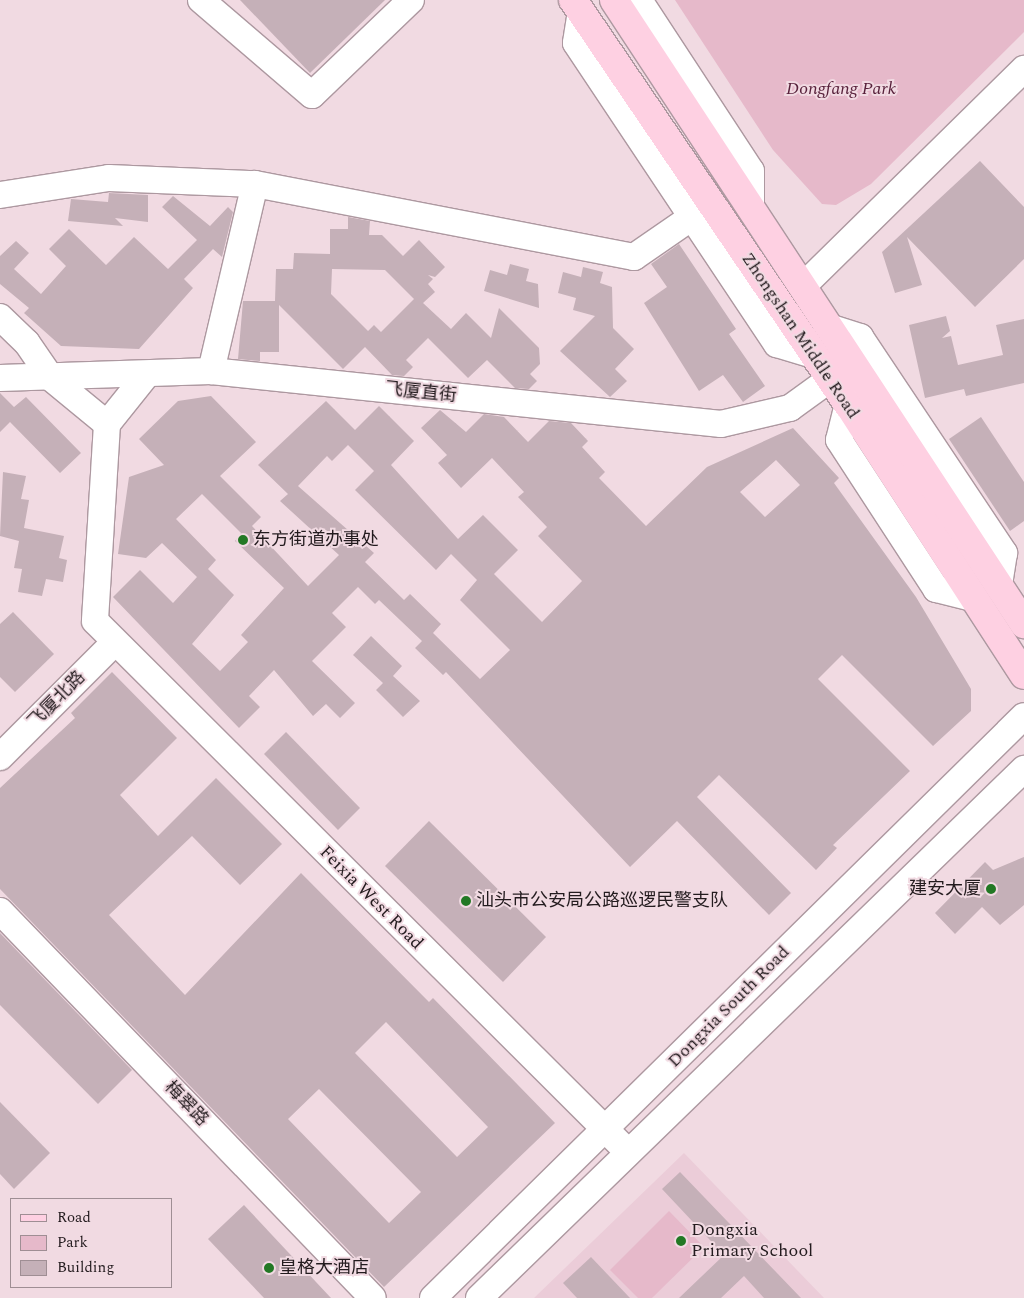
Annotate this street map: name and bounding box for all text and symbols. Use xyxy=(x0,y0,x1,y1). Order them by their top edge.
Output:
park label: Dongfang Park xyxy=(786,78,896,100)
street label: Zhongshan Middle Road xyxy=(736,249,864,423)
street label: 飞厦直街 xyxy=(384,378,458,408)
place label: 东方街道办事处 xyxy=(253,529,379,551)
marker: 东方街道办事处 xyxy=(237,534,249,546)
street label: 飞厦北路 xyxy=(24,667,90,733)
street label: Feixia West Road xyxy=(315,842,427,954)
place label: 建安大厦 xyxy=(909,878,981,900)
marker: 建安大厦 xyxy=(985,883,997,895)
place label: 汕头市公安局公路巡逻民警支队 xyxy=(476,890,728,912)
marker: 汕头市公安局公路巡逻民警支队 xyxy=(460,895,472,907)
street label: Dongxia South Road xyxy=(664,942,794,1072)
street label: 梅翠路 xyxy=(159,1077,213,1131)
legend xyxy=(10,1198,172,1288)
text: Road xyxy=(57,1206,91,1229)
place label: Dongxia Primary School xyxy=(691,1220,813,1262)
text: Park xyxy=(57,1231,88,1254)
marker: Dongxia Primary School xyxy=(675,1235,687,1247)
text: Building xyxy=(57,1256,114,1279)
place label: 皇格大酒店 xyxy=(279,1257,369,1279)
marker: 皇格大酒店 xyxy=(263,1262,275,1274)

